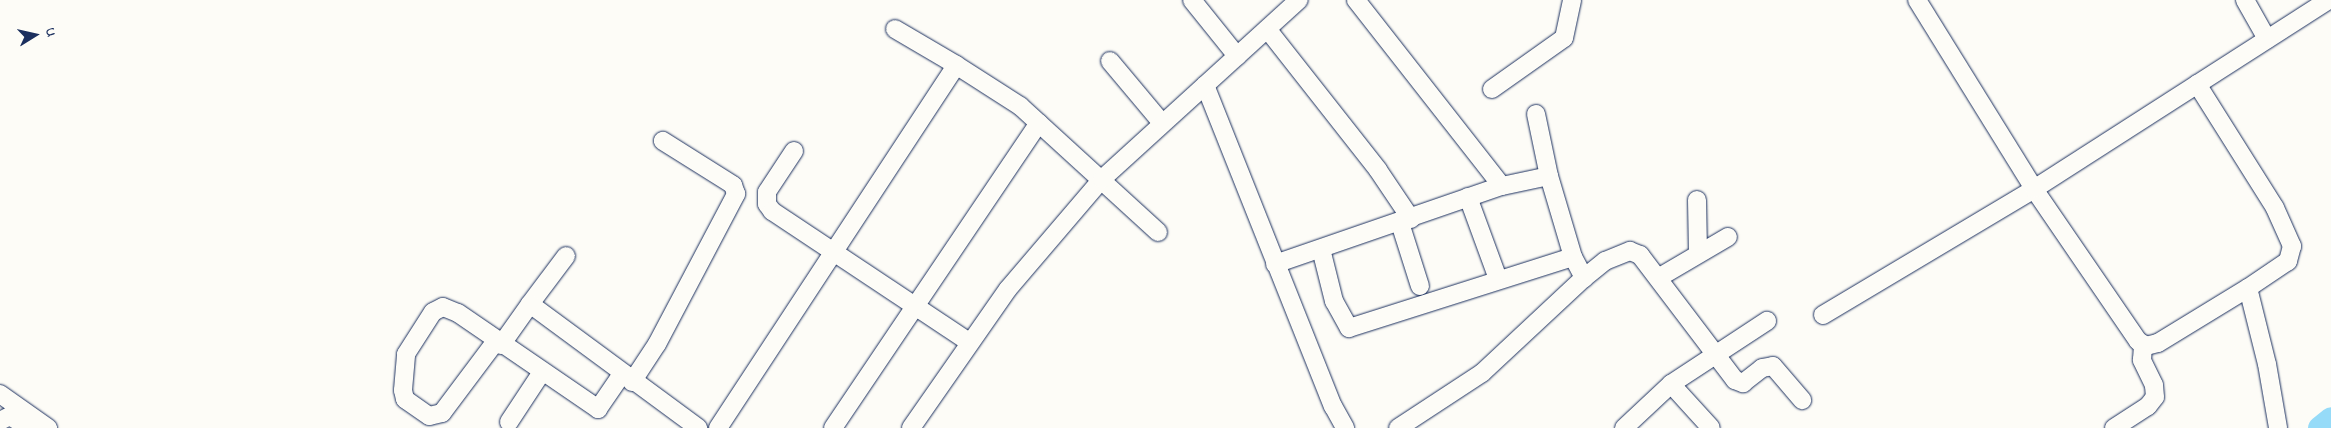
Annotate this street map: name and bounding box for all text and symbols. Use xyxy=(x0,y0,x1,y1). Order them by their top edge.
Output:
north arrow xyxy=(10,10,60,60)
text: U xyxy=(39,26,61,38)

